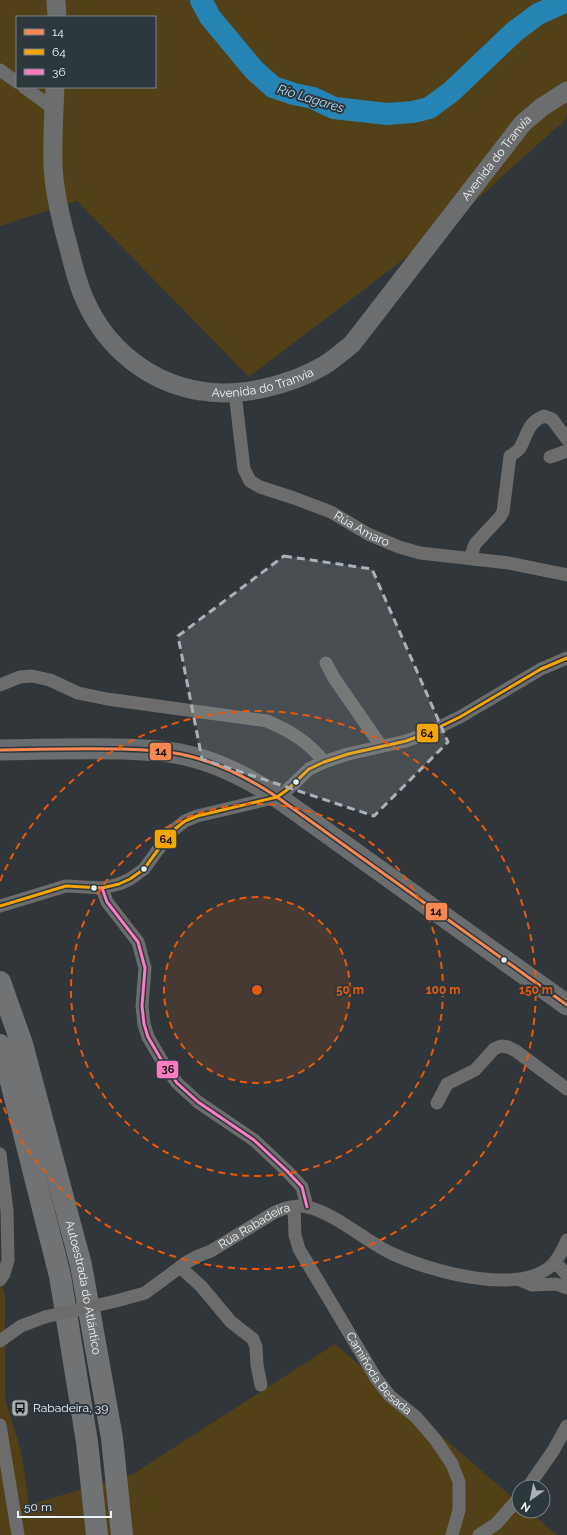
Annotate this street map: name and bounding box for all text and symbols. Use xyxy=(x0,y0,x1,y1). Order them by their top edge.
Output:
legend xyxy=(16,16,156,88)
text: 14 xyxy=(52,25,64,39)
text: 64 xyxy=(52,45,66,59)
text: 36 xyxy=(52,65,66,79)
water label: Río Lagares xyxy=(276,81,346,116)
street label: Avenida do Tranvia xyxy=(459,112,534,203)
street label: Avenida do Tranvia xyxy=(211,365,316,400)
street label: Rúa Amaro xyxy=(331,508,392,549)
line badge: 64 xyxy=(416,723,439,743)
text: 64 xyxy=(421,727,433,740)
line badge: 14 xyxy=(149,742,172,761)
text: 14 xyxy=(155,745,167,758)
unlabelled marker xyxy=(291,777,301,787)
line badge: 64 xyxy=(154,829,177,849)
text: 64 xyxy=(160,833,172,846)
unlabelled marker xyxy=(139,864,149,874)
unlabelled marker xyxy=(89,883,99,893)
line badge: 14 xyxy=(425,902,448,921)
text: 14 xyxy=(430,905,442,918)
unlabelled marker xyxy=(499,955,509,965)
centre of rings xyxy=(250,983,264,997)
text: 50 m xyxy=(336,983,364,997)
text: 100 m xyxy=(426,983,460,997)
text: 150 m xyxy=(519,983,553,997)
line badge: 36 xyxy=(156,1060,179,1079)
text: 36 xyxy=(162,1063,175,1076)
street label: Rúa Rabadeira xyxy=(216,1200,292,1252)
street label: Autoestrada do Atlántico xyxy=(62,1219,104,1356)
street label: Camiñoda Besada xyxy=(343,1329,415,1418)
bus stop icon: Rabadeira, 39 xyxy=(10,1398,30,1418)
place label: Rabadeira, 39 xyxy=(33,1401,108,1415)
north arrow xyxy=(511,1479,551,1519)
scale bar xyxy=(18,1493,111,1519)
text: N xyxy=(519,1499,533,1515)
text: 50 m xyxy=(24,1500,52,1514)

